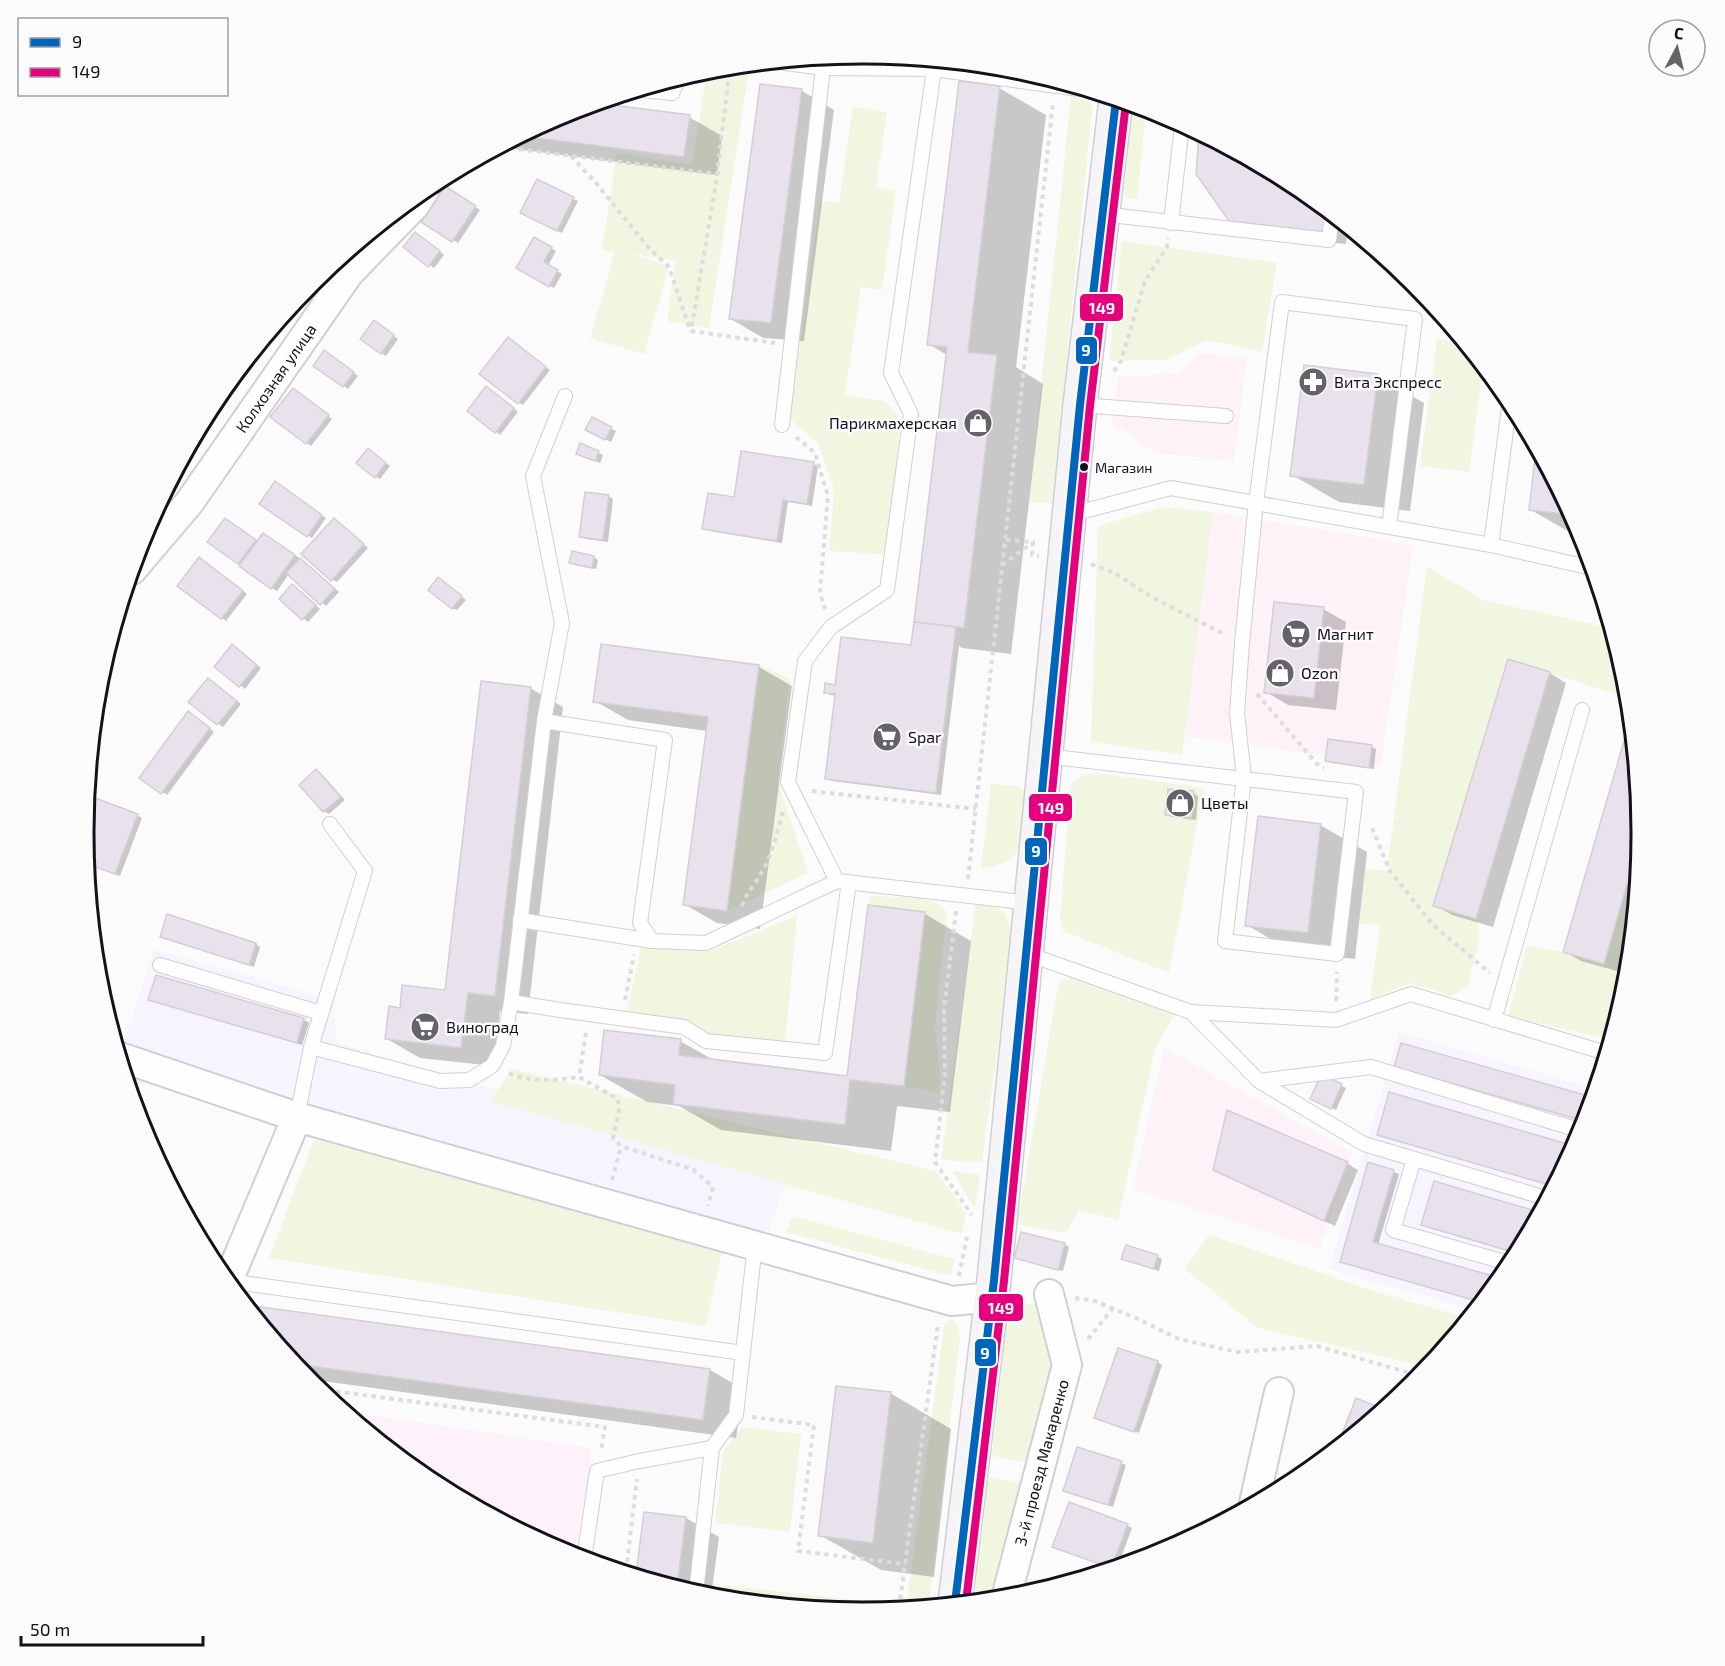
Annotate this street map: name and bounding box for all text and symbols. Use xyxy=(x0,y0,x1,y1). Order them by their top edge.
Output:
legend xyxy=(18,18,228,96)
north arrow xyxy=(1647,18,1707,78)
text: С xyxy=(1673,23,1685,43)
text: 9 xyxy=(72,30,82,52)
text: 149 xyxy=(72,60,101,82)
line badge: 149 xyxy=(1079,293,1124,322)
text: 149 xyxy=(1089,298,1115,317)
street label: Колхозная улица xyxy=(231,320,320,436)
line badge: 9 xyxy=(1075,336,1098,365)
text: 9 xyxy=(1081,340,1091,359)
pharmacy icon: Вита Экспресс xyxy=(1297,366,1329,398)
place label: Вита Экспресс xyxy=(1334,372,1442,391)
shop icon: Парикмахерская xyxy=(962,407,994,439)
place label: Парикмахерская xyxy=(829,413,957,432)
place label: Магазин xyxy=(1095,459,1153,476)
marker: Магазин xyxy=(1078,461,1090,473)
supermarket icon: Магнит xyxy=(1280,618,1312,650)
place label: Магнит xyxy=(1317,624,1374,643)
shop icon: Ozon xyxy=(1264,657,1296,689)
place label: Ozon xyxy=(1301,663,1338,682)
supermarket icon: Spar xyxy=(871,721,903,753)
place label: Spar xyxy=(908,727,942,746)
shop icon: Цветы xyxy=(1164,787,1196,819)
line badge: 149 xyxy=(1028,793,1073,822)
place label: Цветы xyxy=(1201,793,1249,812)
text: 149 xyxy=(1038,798,1064,817)
line badge: 9 xyxy=(1024,837,1048,866)
text: 9 xyxy=(1031,841,1041,860)
supermarket icon: Виноград xyxy=(409,1011,441,1043)
place label: Виноград xyxy=(446,1017,519,1036)
line badge: 149 xyxy=(978,1293,1024,1322)
text: 149 xyxy=(988,1298,1014,1317)
line badge: 9 xyxy=(974,1338,997,1367)
text: 9 xyxy=(980,1343,990,1362)
street label: 3-й проезд Макаренко xyxy=(1010,1377,1072,1548)
scale bar xyxy=(21,1609,202,1647)
text: 50 m xyxy=(30,1618,70,1640)

